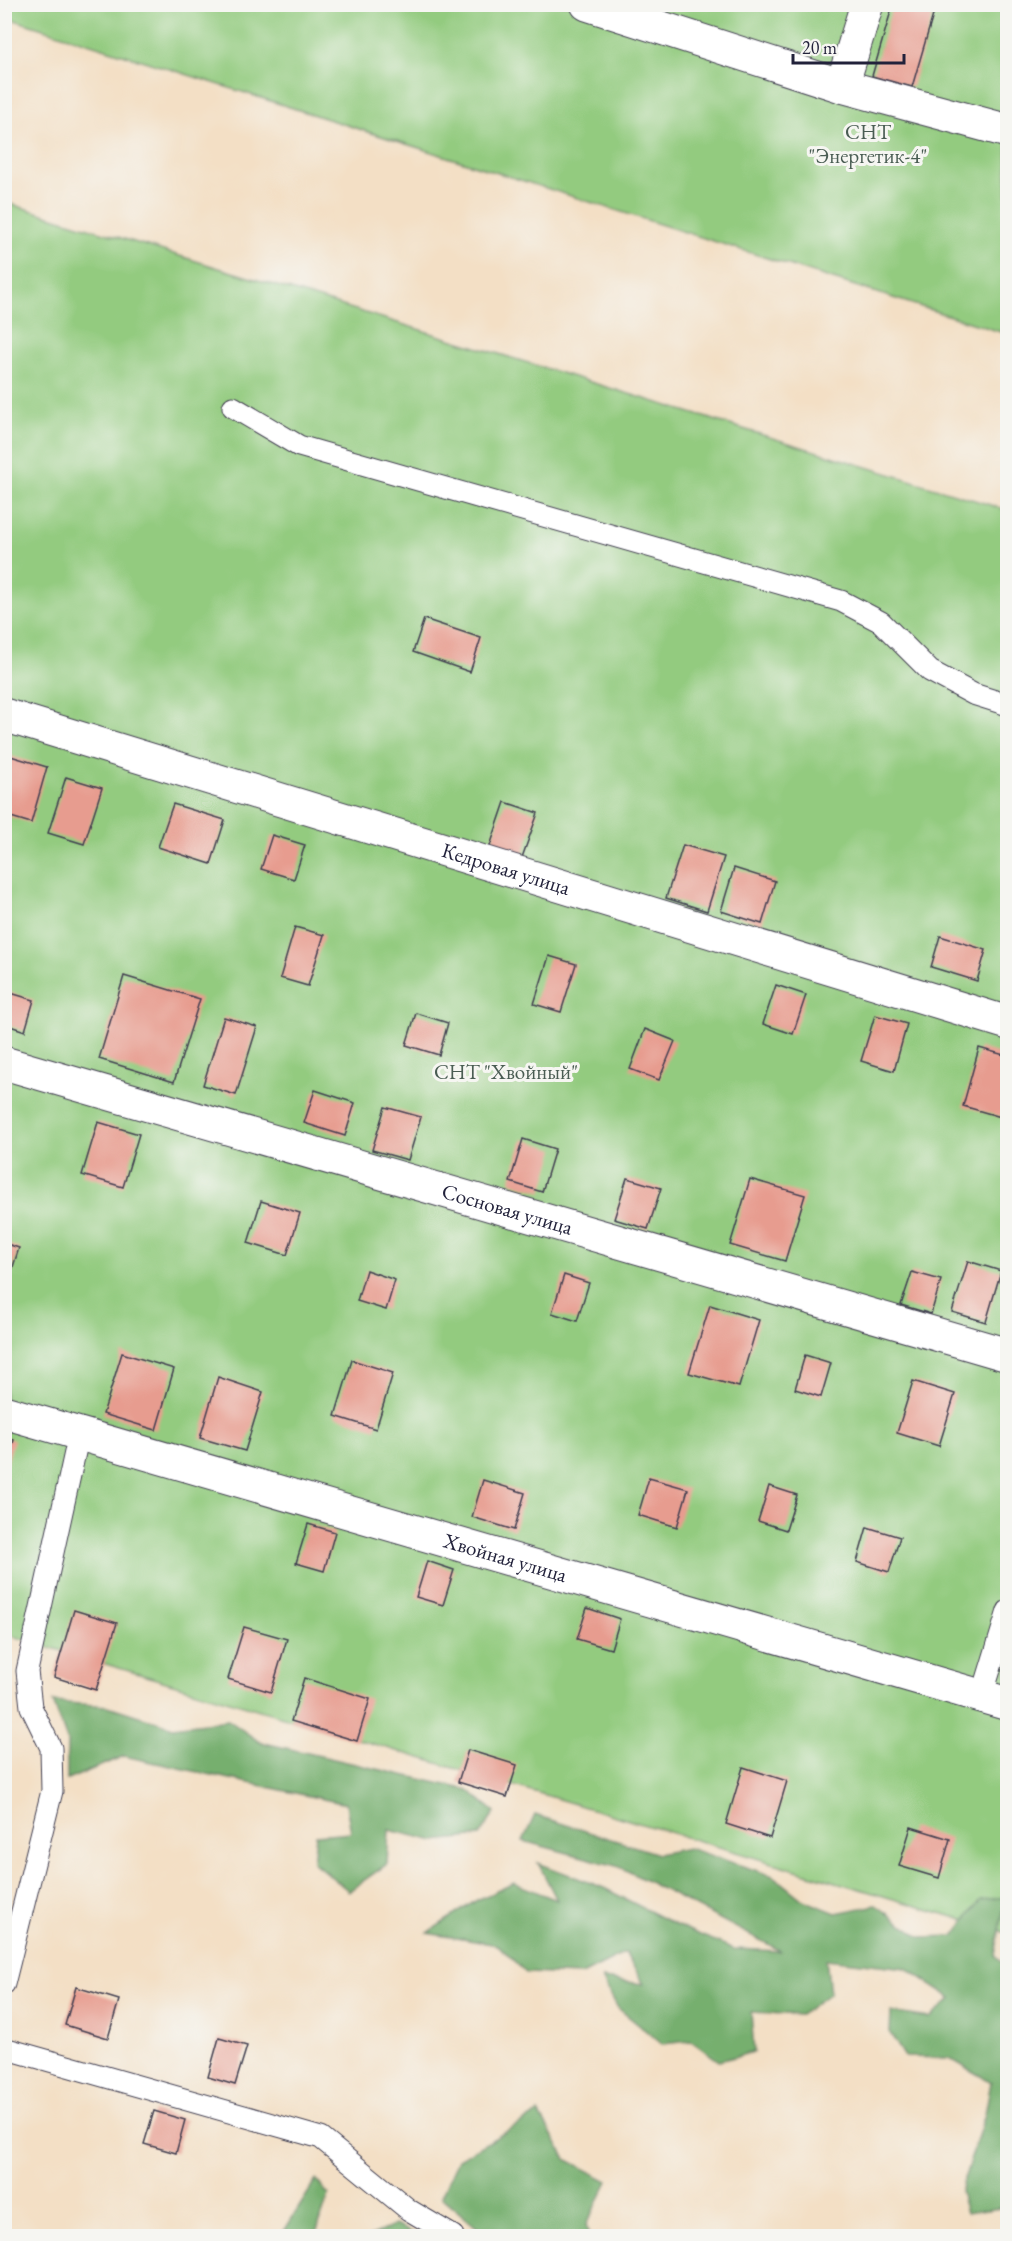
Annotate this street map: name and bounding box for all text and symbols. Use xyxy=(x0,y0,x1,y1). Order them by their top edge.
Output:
scale bar xyxy=(793,27,904,65)
text: 20 m xyxy=(802,36,837,59)
park label: СНТ "Энергетик-4" xyxy=(809,118,927,169)
street label: Кедровая улица xyxy=(439,836,574,901)
park label: СНТ "Хвойный" xyxy=(434,1058,578,1085)
street label: Сосновая улица xyxy=(439,1177,576,1241)
street label: Хвойная улица xyxy=(440,1526,571,1588)

